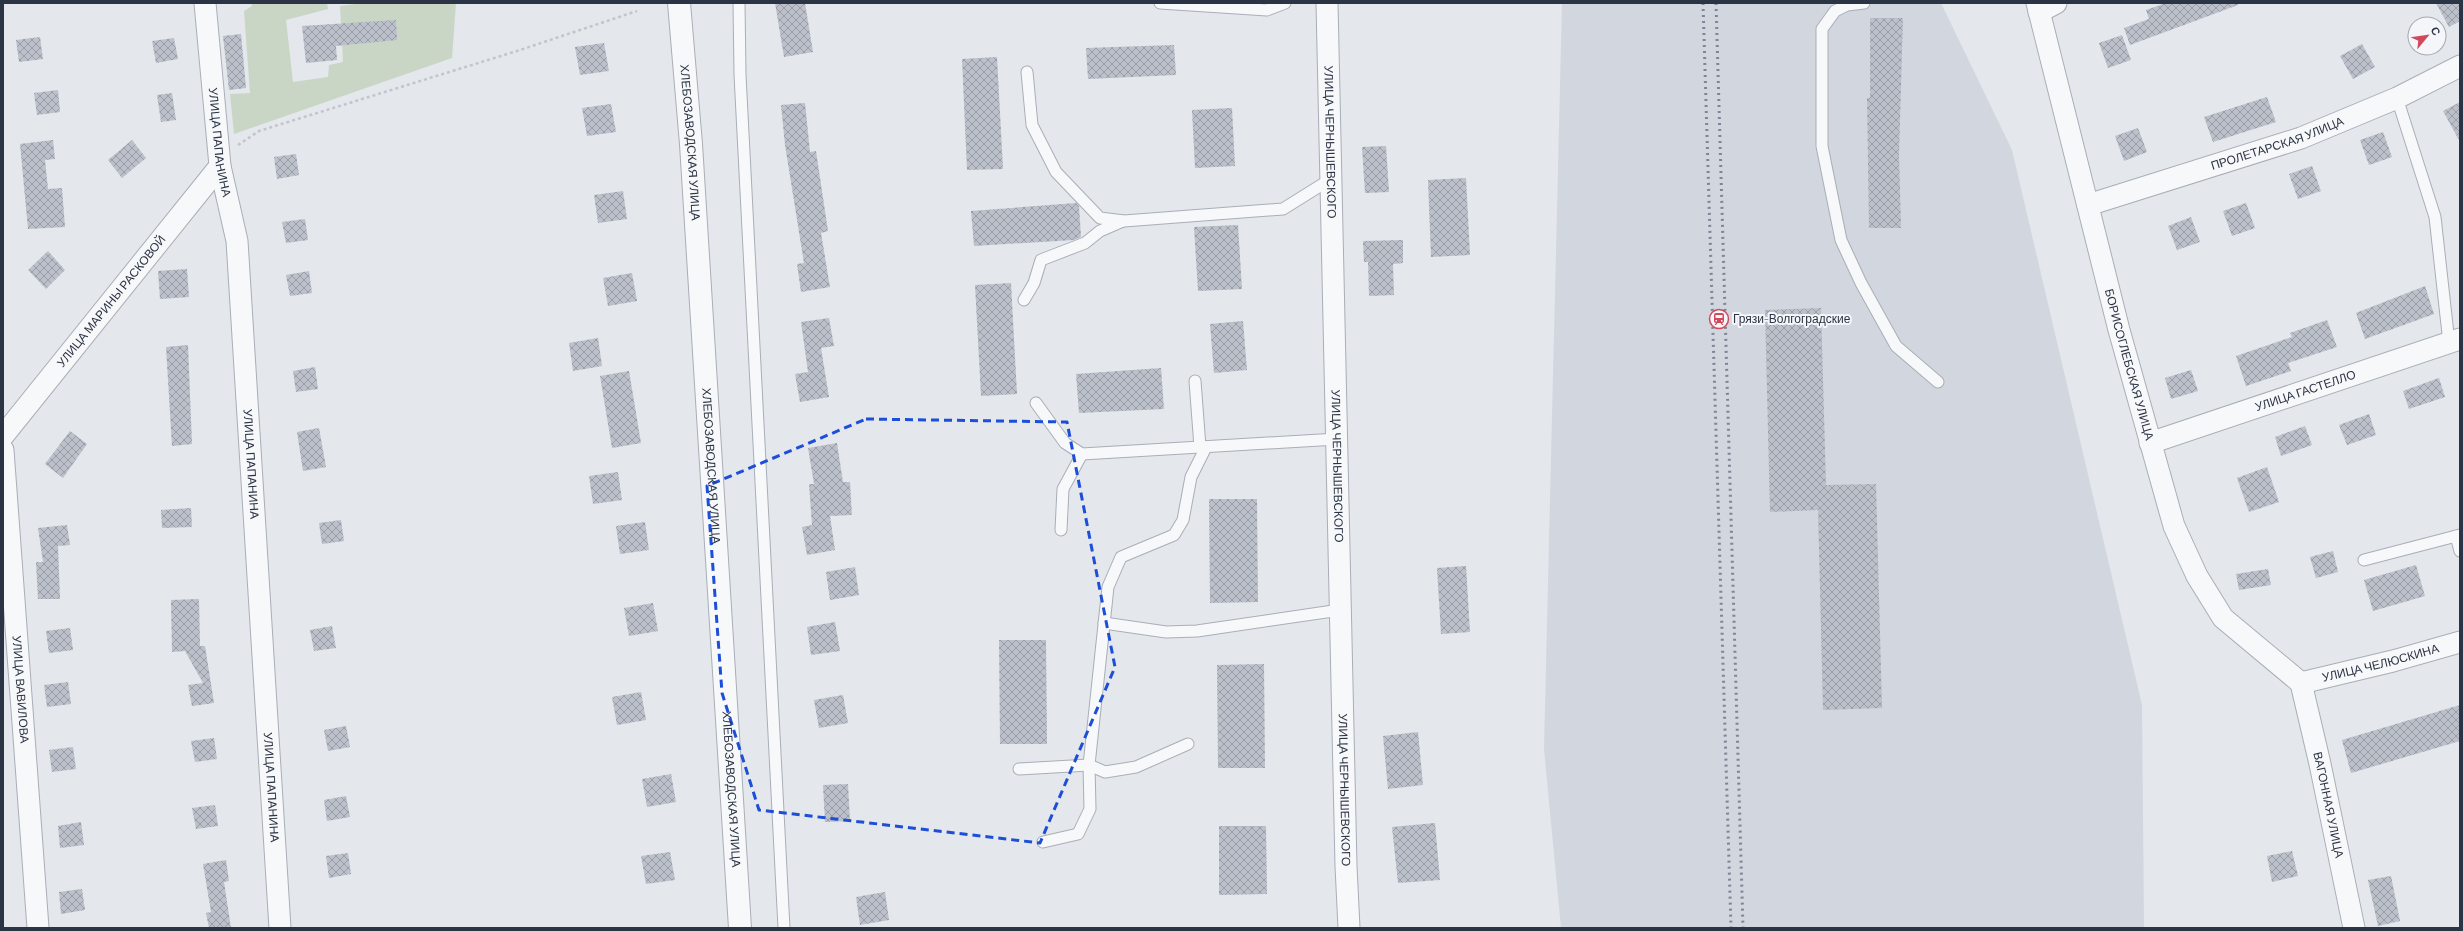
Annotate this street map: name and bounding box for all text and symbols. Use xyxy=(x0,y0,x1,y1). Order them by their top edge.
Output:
north arrow xyxy=(2407,16,2447,56)
text: С xyxy=(2429,24,2444,38)
street label: ХЛЕБОЗАВОДСКАЯ УЛИЦА xyxy=(678,64,704,221)
street label: УЛИЦА ЧЕРНЫШЕВСКОГО xyxy=(1322,65,1340,219)
street label: УЛИЦА ПАПАНИНА xyxy=(207,87,235,198)
street label: ПРОЛЕТАРСКАЯ УЛИЦА xyxy=(2209,113,2345,172)
street label: УЛИЦА МАРИНЫ РАСКОВОЙ xyxy=(54,232,168,369)
street label: БОРИСОГЛЕБСКАЯ УЛИЦА xyxy=(2103,287,2158,441)
station icon: Грязи-Волгоградские xyxy=(1708,308,1730,330)
place label: Грязи-Волгоградские xyxy=(1733,311,1851,326)
street label: УЛИЦА ГАСТЕЛЛО xyxy=(2253,367,2357,413)
street label: ХЛЕБОЗАВОДСКАЯ УЛИЦА xyxy=(700,387,724,544)
street label: УЛИЦА ЧЕРНЫШЕВСКОГО xyxy=(1329,389,1347,543)
street label: УЛИЦА ПАПАНИНА xyxy=(242,408,262,519)
street label: УЛИЦА ВАВИЛОВА xyxy=(11,635,32,744)
street label: УЛИЦА ЧЕЛЮСКИНА xyxy=(2321,640,2440,684)
street label: ХЛЕБОЗАВОДСКАЯ УЛИЦА xyxy=(720,711,744,868)
street label: УЛИЦА ЧЕРНЫШЕВСКОГО xyxy=(1336,713,1354,866)
street label: УЛИЦА ПАПАНИНА xyxy=(262,732,283,843)
street label: ВАГОННАЯ УЛИЦА xyxy=(2311,750,2347,859)

